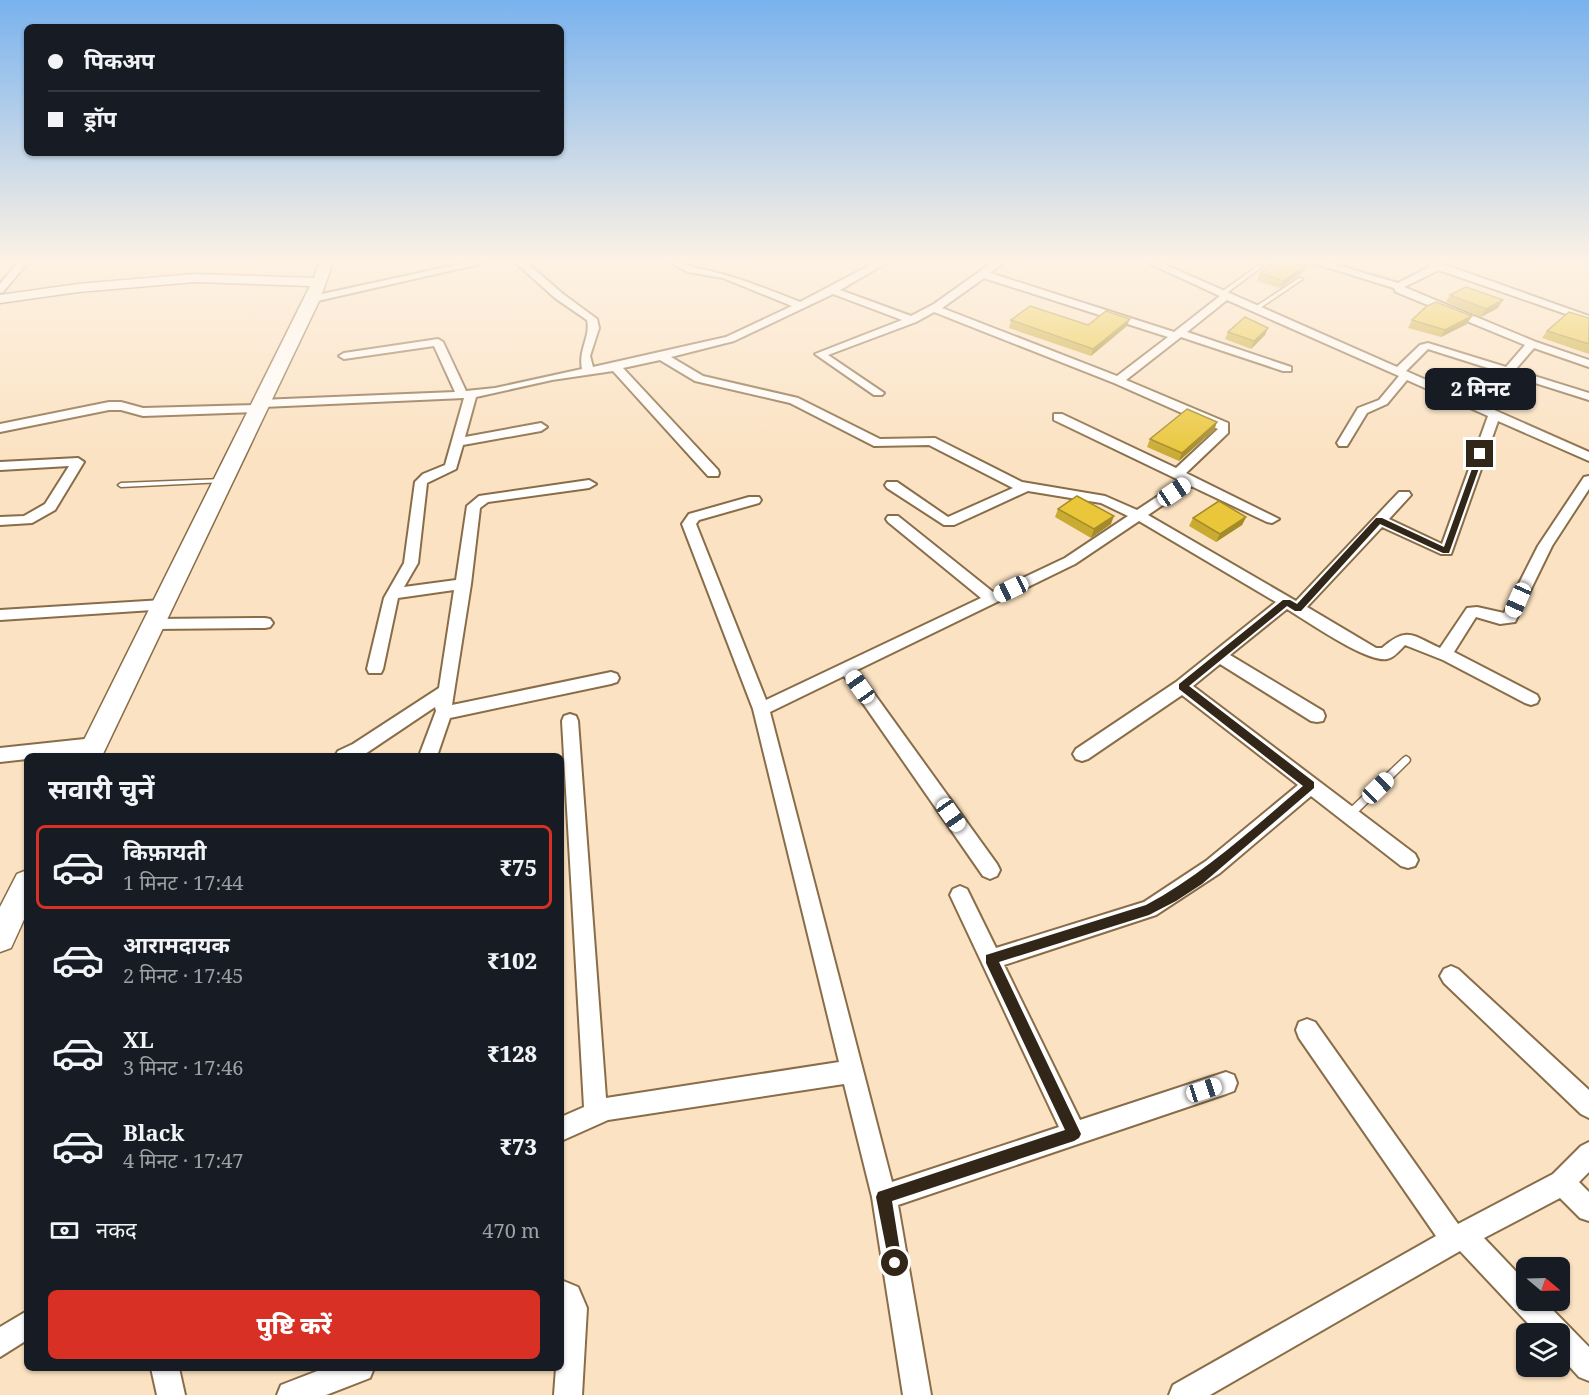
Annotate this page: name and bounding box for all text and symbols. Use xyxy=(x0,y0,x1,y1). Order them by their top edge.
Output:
text: पिकअप xyxy=(84,45,155,75)
text: ड्रॉप xyxy=(84,103,117,133)
callout: 2 मिनट xyxy=(1424,367,1536,409)
text: 2 मिनट xyxy=(1451,375,1510,402)
route end xyxy=(1466,440,1493,467)
car xyxy=(1154,474,1194,510)
car xyxy=(991,573,1031,605)
car xyxy=(1502,580,1534,620)
car xyxy=(842,667,878,707)
car xyxy=(1359,769,1397,807)
text: सवारी चुनें xyxy=(48,770,154,807)
car xyxy=(933,795,969,835)
text: किफ़ायती xyxy=(123,836,207,866)
icon: car xyxy=(51,840,105,894)
text: ₹75 xyxy=(500,852,537,882)
text: 1 मिनट · 17:44 xyxy=(123,869,244,896)
text: आरामदायक xyxy=(123,929,230,959)
icon: car xyxy=(51,933,105,987)
text: ₹102 xyxy=(487,945,537,975)
text: 2 मिनट · 17:45 xyxy=(123,962,244,989)
text: XL xyxy=(123,1024,154,1054)
icon: car xyxy=(51,1026,105,1080)
text: ₹128 xyxy=(487,1038,537,1068)
text: 3 मिनट · 17:46 xyxy=(123,1054,244,1081)
car xyxy=(1184,1076,1224,1104)
text: Black xyxy=(123,1117,184,1147)
icon: car xyxy=(51,1119,105,1173)
text: ₹73 xyxy=(500,1131,537,1161)
text: 4 मिनट · 17:47 xyxy=(123,1147,244,1174)
icon: cash xyxy=(48,1214,81,1247)
text: नकद xyxy=(96,1214,137,1244)
text: 470 m xyxy=(482,1217,540,1244)
route start xyxy=(881,1249,908,1276)
north arrow xyxy=(1516,1257,1570,1311)
map controls xyxy=(1516,1257,1570,1377)
button: पुष्टि करें xyxy=(48,1290,540,1359)
button: layers xyxy=(1516,1323,1570,1377)

